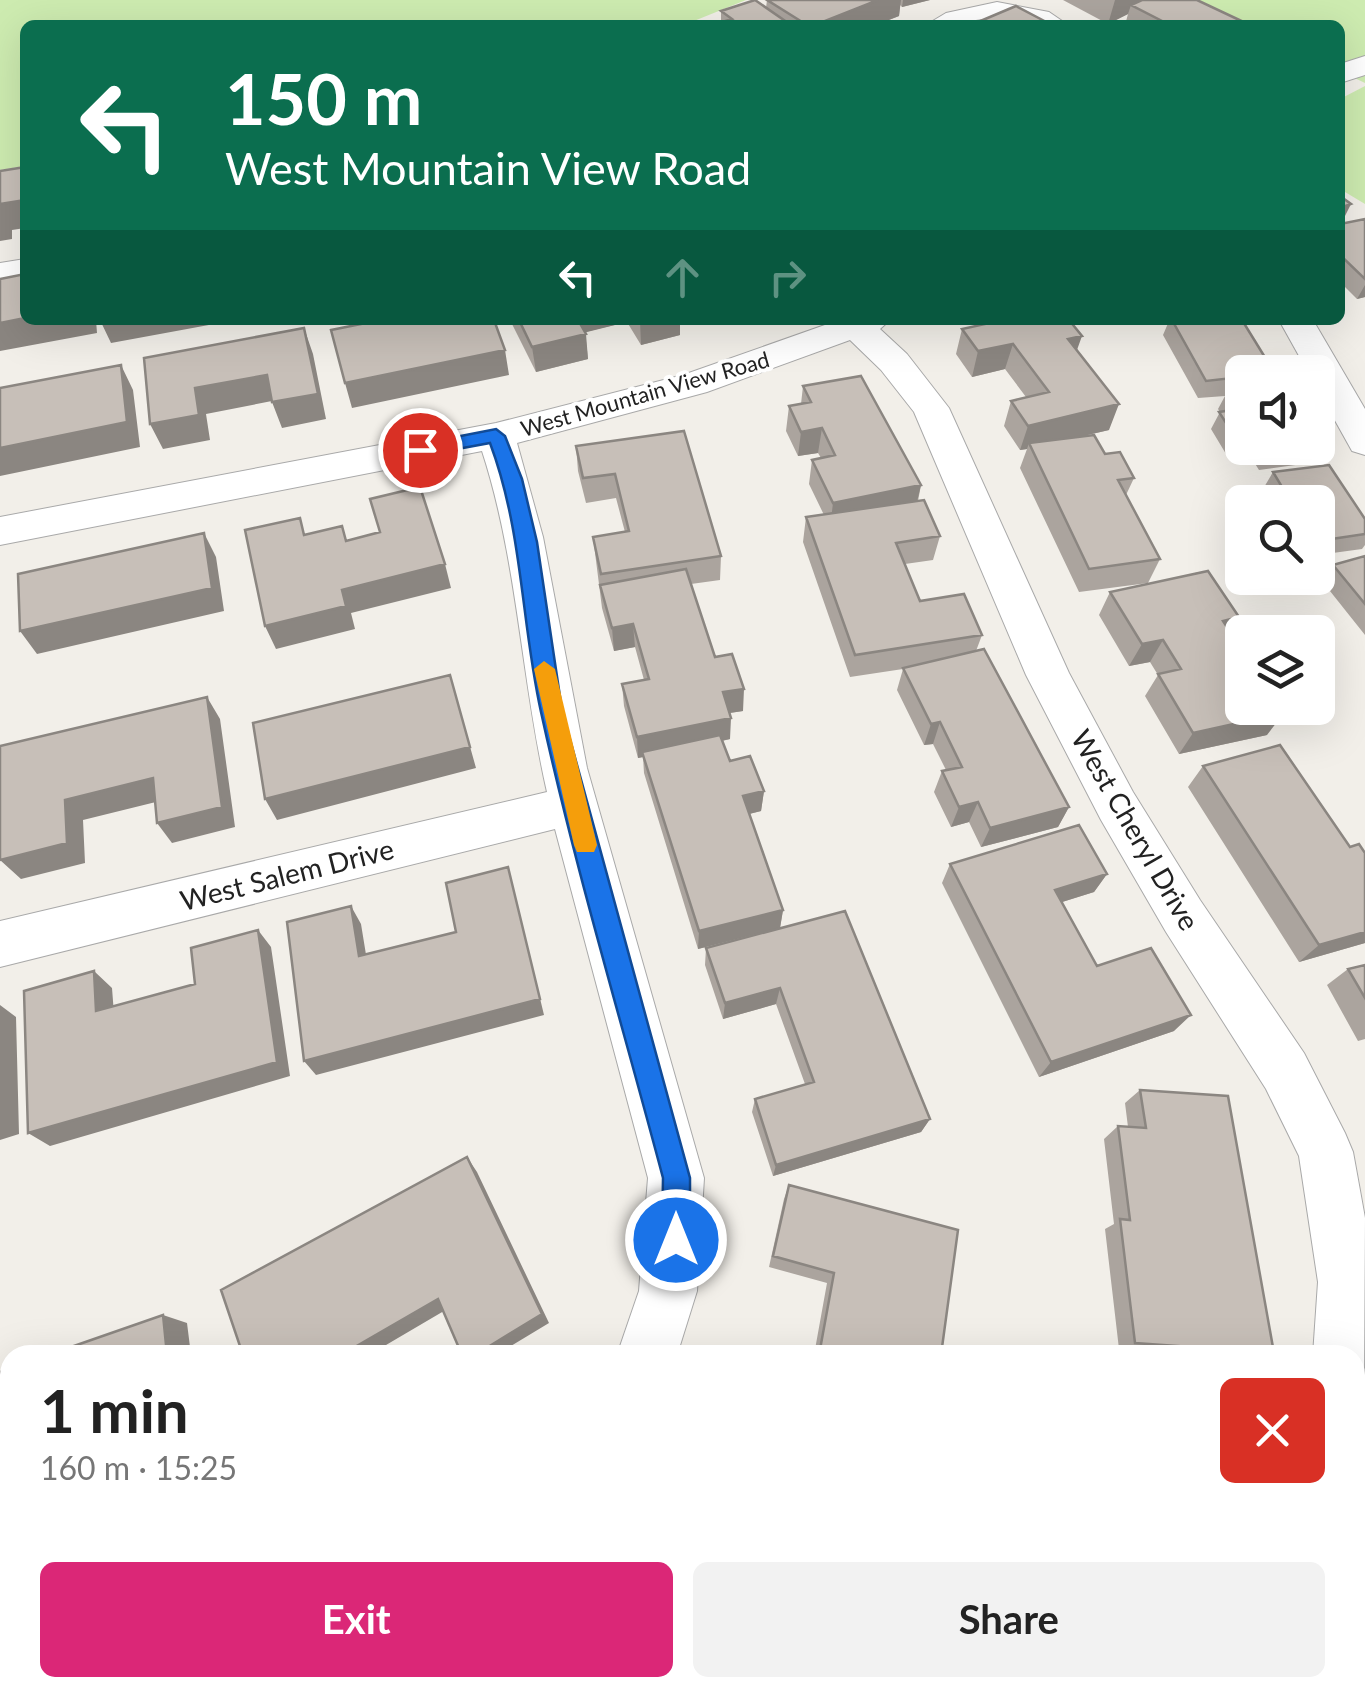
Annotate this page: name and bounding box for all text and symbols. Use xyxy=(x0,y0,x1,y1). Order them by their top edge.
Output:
text: 150 m xyxy=(225,56,422,140)
icon: left xyxy=(60,60,190,190)
text: West Mountain View Road xyxy=(225,141,751,195)
icon: left xyxy=(550,250,605,305)
icon: ahead xyxy=(655,250,710,305)
icon: right xyxy=(760,250,815,305)
street label: West Mountain View Road xyxy=(517,345,772,442)
map controls xyxy=(1225,355,1335,725)
button: sound xyxy=(1225,355,1335,465)
pin xyxy=(378,408,463,493)
icon: arrive xyxy=(393,423,448,478)
button: search xyxy=(1225,485,1335,595)
button: layers xyxy=(1225,615,1335,725)
street label: West Cheryl Drive xyxy=(1065,723,1207,936)
street label: West Salem Drive xyxy=(177,831,397,917)
position arrow xyxy=(624,1188,728,1292)
text: 1 min xyxy=(40,1374,189,1446)
button: close xyxy=(1220,1378,1325,1483)
text: 160 m · 15:25 xyxy=(40,1448,237,1487)
button: Exit xyxy=(40,1562,673,1677)
button: Share xyxy=(693,1562,1325,1677)

